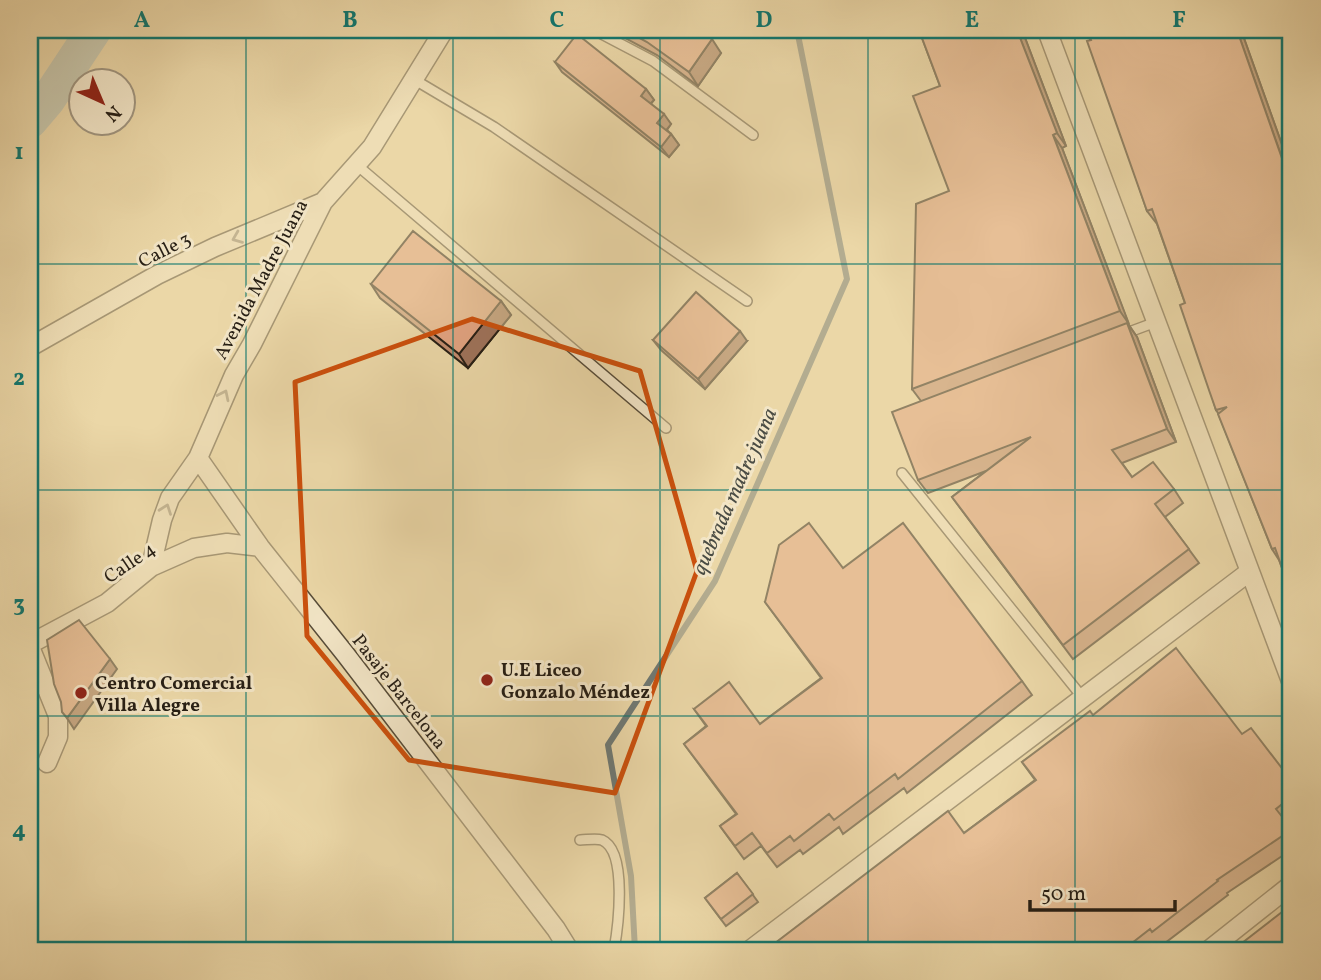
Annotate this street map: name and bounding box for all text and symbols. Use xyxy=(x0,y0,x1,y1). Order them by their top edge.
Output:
text: A xyxy=(134,5,150,37)
text: B xyxy=(342,5,358,37)
text: C xyxy=(550,5,564,37)
text: D xyxy=(756,5,773,37)
text: E xyxy=(965,5,979,37)
text: F xyxy=(1172,5,1186,37)
north arrow xyxy=(66,66,136,136)
text: N xyxy=(98,99,126,127)
text: 1 xyxy=(14,137,24,169)
street label: Avenida Madre Juana xyxy=(209,195,315,365)
street label: Calle 3 xyxy=(134,227,196,275)
one-way arrow xyxy=(232,229,244,243)
text: 2 xyxy=(13,363,25,395)
one-way arrow xyxy=(216,390,230,402)
water label: quebrada madre juana xyxy=(686,404,785,579)
one-way arrow xyxy=(158,503,172,515)
street label: Calle 4 xyxy=(99,537,161,590)
text: 3 xyxy=(13,589,25,621)
street label: Pasaje Barcelona xyxy=(345,629,452,755)
place label: U.E Liceo Gonzalo Méndez xyxy=(501,658,650,706)
place label: Centro Comercial Villa Alegre xyxy=(95,671,252,719)
marker: U.E Liceo Gonzalo Méndez xyxy=(479,672,495,688)
marker: Centro Comercial Villa Alegre xyxy=(73,685,89,701)
text: 4 xyxy=(12,815,26,847)
scale bar xyxy=(1030,868,1176,912)
text: 50 m xyxy=(1041,880,1086,909)

